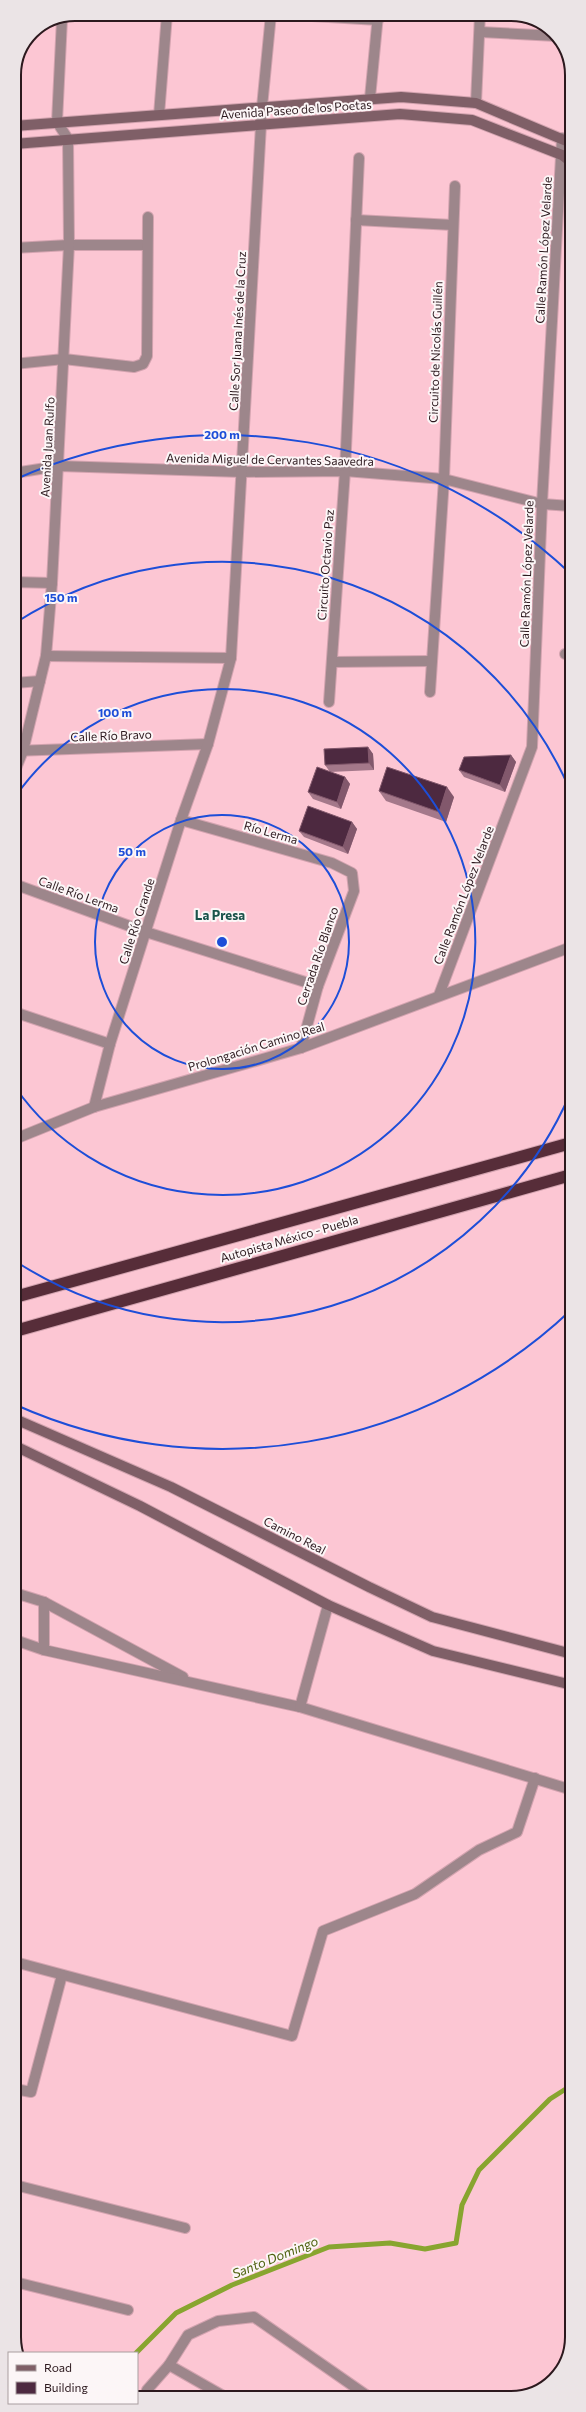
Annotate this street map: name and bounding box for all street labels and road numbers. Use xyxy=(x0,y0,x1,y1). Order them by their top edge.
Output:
street label: Avenida Paseo de los Poetas xyxy=(220,97,372,121)
street label: Calle Ramón López Velarde xyxy=(532,176,554,324)
street label: Calle Sor Juana Inés de la Cruz xyxy=(226,251,249,411)
street label: Circuito de Nicolás Guillén xyxy=(426,281,444,423)
street label: Avenida Juan Rulfo xyxy=(37,396,58,498)
street label: Avenida Miguel de Cervantes Saavedra xyxy=(166,450,374,468)
street label: Calle Ramón López Velarde xyxy=(516,500,536,648)
street label: Circuito Octavio Paz xyxy=(314,509,336,621)
street label: Calle Río Bravo xyxy=(70,727,152,743)
street label: Río Lerma xyxy=(242,818,300,846)
street label: Calle Ramón López Velarde xyxy=(430,824,496,966)
street label: Calle Río Lerma xyxy=(37,873,121,915)
street label: Calle Río Grande xyxy=(115,876,157,966)
street label: Cerrada Río Blanco xyxy=(294,905,340,1007)
street label: Prolongación Camino Real xyxy=(186,1019,326,1073)
street label: Autopista México - Puebla xyxy=(218,1212,360,1264)
street label: Camino Real xyxy=(262,1513,328,1557)

